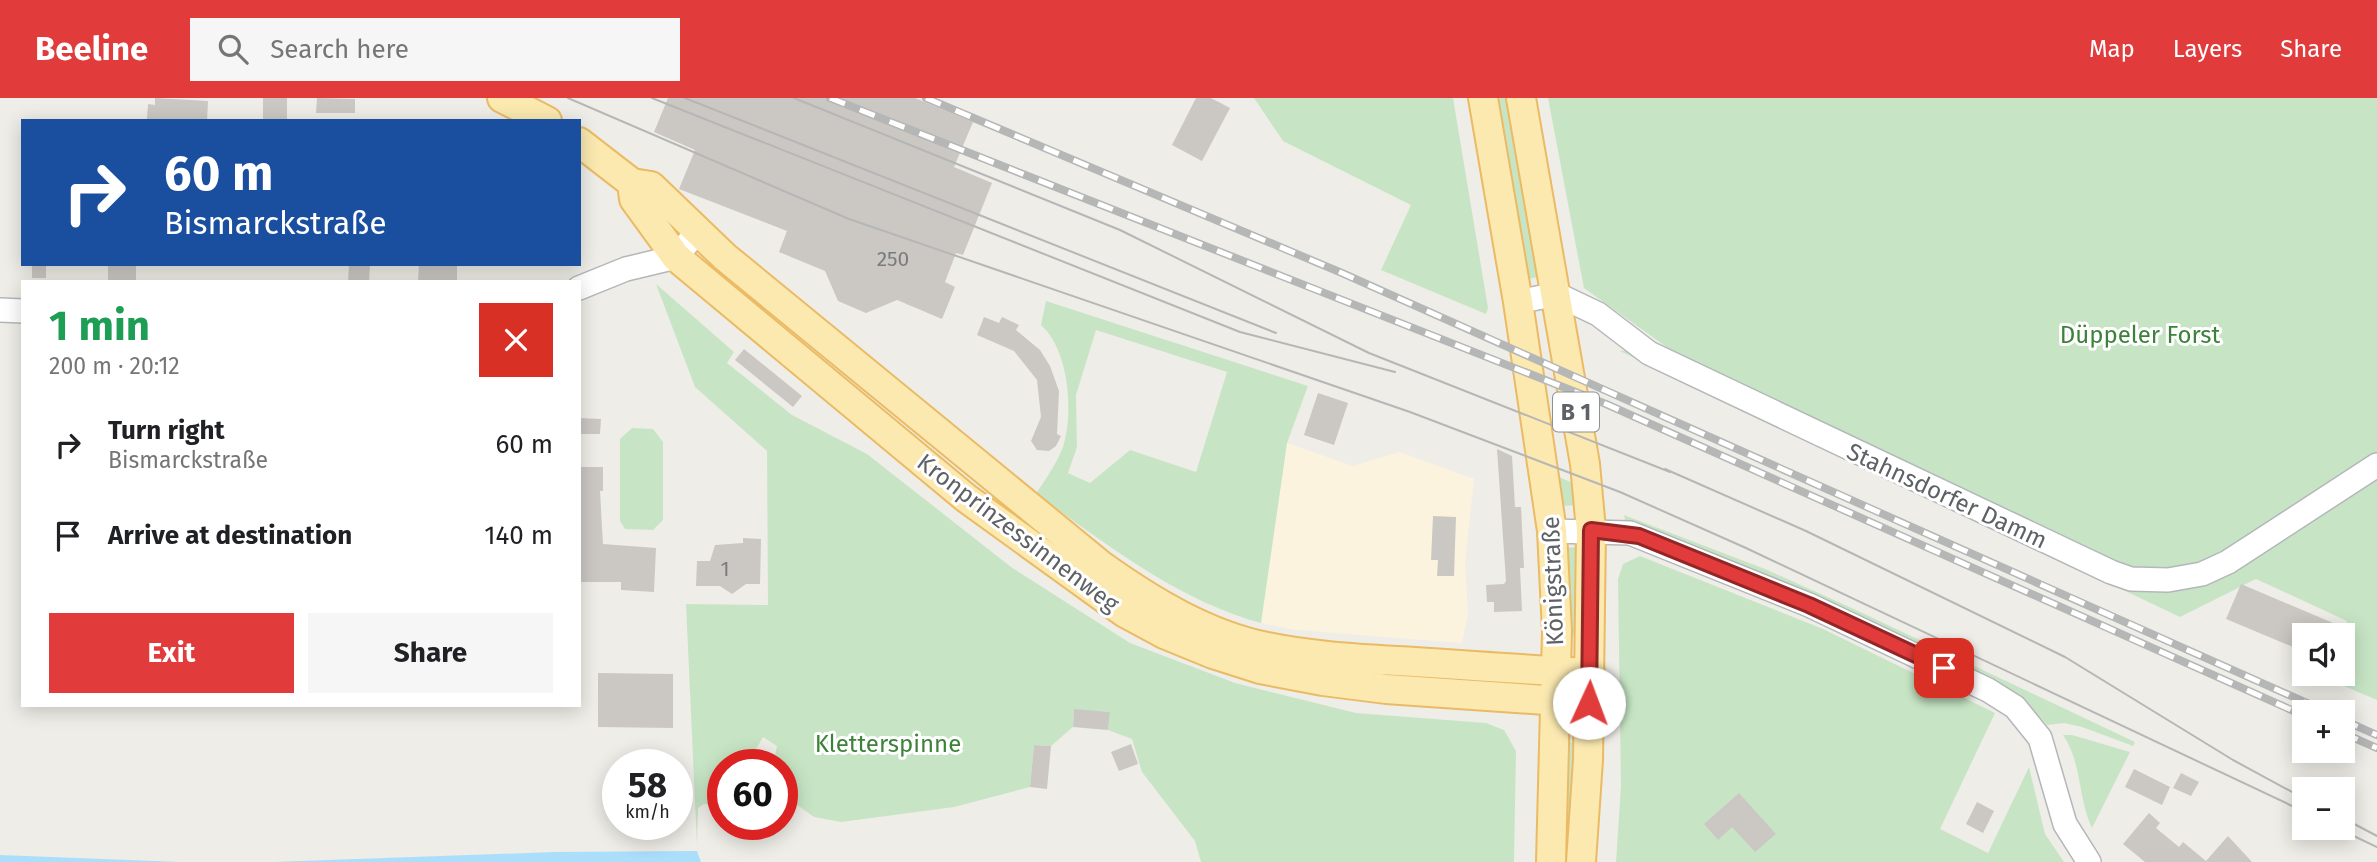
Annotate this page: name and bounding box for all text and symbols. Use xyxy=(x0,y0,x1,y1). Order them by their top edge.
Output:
search box xyxy=(190,18,680,81)
text: Beeline xyxy=(35,29,148,69)
icon: search xyxy=(214,30,252,68)
text: Search here xyxy=(270,34,409,65)
text: Map xyxy=(2089,35,2135,63)
text: Layers xyxy=(2173,35,2242,63)
text: Share xyxy=(2280,35,2342,63)
text: 60 m xyxy=(164,144,273,203)
icon: right xyxy=(49,147,140,238)
text: Bismarckstraße xyxy=(164,204,387,242)
house number: 250 xyxy=(877,246,909,272)
text: 1 min xyxy=(49,301,150,351)
button: close xyxy=(479,303,553,377)
park label: Düppeler Forst xyxy=(2060,321,2221,349)
text: 200 m · 20:12 xyxy=(49,352,180,380)
road number: B 1 xyxy=(1553,392,1599,432)
text: Turn right xyxy=(108,415,225,446)
icon: right xyxy=(49,426,87,464)
text: 60 m xyxy=(495,429,553,460)
street label: Stahnsdorfer Damm xyxy=(1843,437,2051,555)
text: Bismarckstraße xyxy=(108,446,268,474)
street label: Kronprinzessinnenweg xyxy=(912,448,1125,618)
street label: Königstraße xyxy=(1537,516,1569,646)
icon: arrive xyxy=(49,517,87,555)
text: Arrive at destination xyxy=(108,520,352,551)
text: 140 m xyxy=(484,520,553,551)
house number: 1 xyxy=(720,556,730,582)
button: Exit xyxy=(49,613,294,693)
button: Share xyxy=(308,613,553,693)
map controls xyxy=(2292,623,2355,840)
button: sound xyxy=(2292,623,2355,686)
pin xyxy=(1914,638,1974,698)
icon: arrive xyxy=(1925,649,1963,687)
position arrow xyxy=(1552,666,1626,740)
button: + xyxy=(2292,700,2355,763)
park label: Kletterspinne xyxy=(815,730,961,758)
speed limit sign: 60 xyxy=(707,749,798,840)
text: 58 xyxy=(628,764,667,806)
button: − xyxy=(2292,777,2355,840)
text: km/h xyxy=(625,801,670,823)

